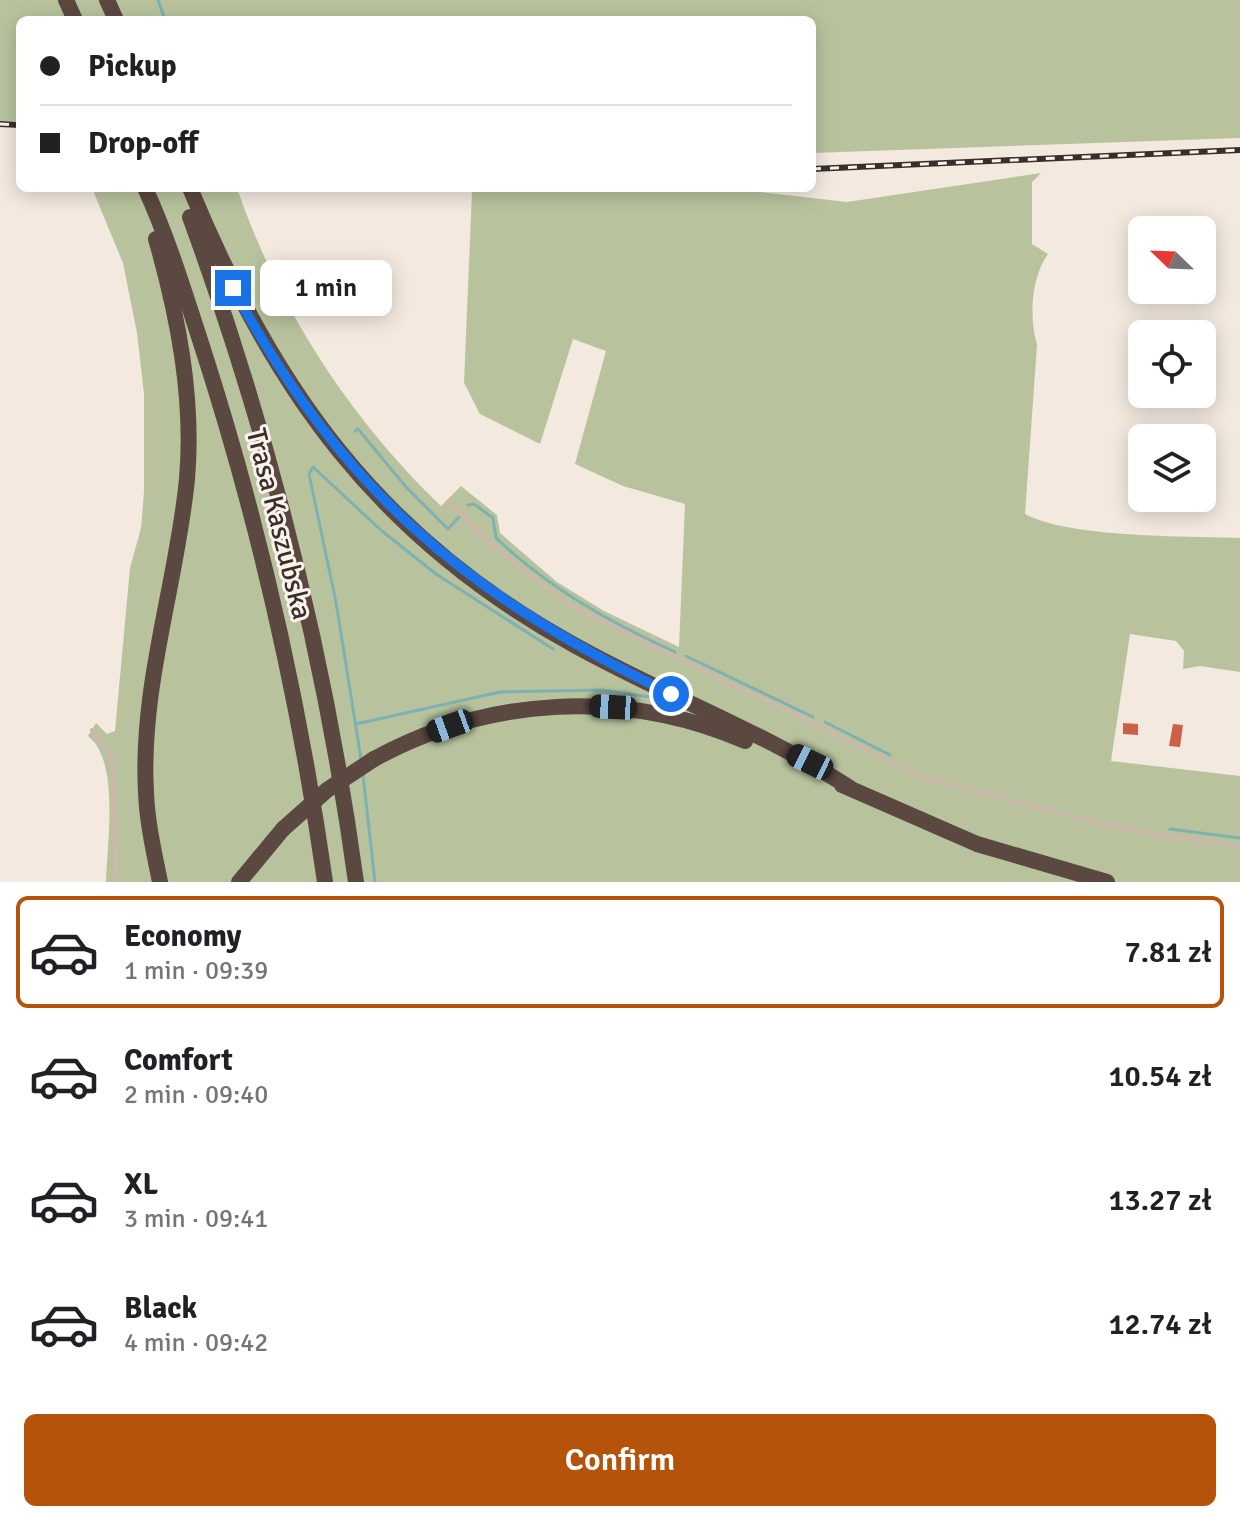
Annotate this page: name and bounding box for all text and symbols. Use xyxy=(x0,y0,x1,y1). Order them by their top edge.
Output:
text: Pickup xyxy=(88,48,177,85)
text: Drop-off xyxy=(88,125,198,162)
north arrow xyxy=(1128,216,1216,304)
map controls xyxy=(1128,216,1216,512)
callout: 1 min xyxy=(261,260,393,316)
route end xyxy=(215,270,251,306)
text: 1 min xyxy=(295,272,357,304)
button: locate xyxy=(1128,320,1216,408)
button: layers xyxy=(1128,424,1216,512)
street label: Trasa Kaszubska xyxy=(239,425,319,623)
route start xyxy=(653,676,689,712)
car xyxy=(588,694,638,720)
car xyxy=(423,707,477,745)
car xyxy=(783,741,837,783)
icon: car xyxy=(28,916,100,988)
text: Economy xyxy=(124,918,241,955)
text: 7.81 zł xyxy=(1125,934,1212,971)
text: 1 min · 09:39 xyxy=(124,955,268,987)
icon: car xyxy=(28,1040,100,1112)
text: Comfort xyxy=(124,1042,233,1079)
text: 10.54 zł xyxy=(1108,1058,1212,1095)
text: 2 min · 09:40 xyxy=(124,1079,268,1111)
icon: car xyxy=(28,1164,100,1236)
text: XL xyxy=(124,1166,158,1203)
text: 13.27 zł xyxy=(1108,1182,1212,1219)
text: 3 min · 09:41 xyxy=(124,1203,268,1235)
icon: car xyxy=(28,1288,100,1360)
text: Black xyxy=(124,1290,197,1327)
text: 12.74 zł xyxy=(1108,1306,1212,1343)
text: 4 min · 09:42 xyxy=(124,1327,268,1359)
button: Confirm xyxy=(24,1414,1216,1506)

